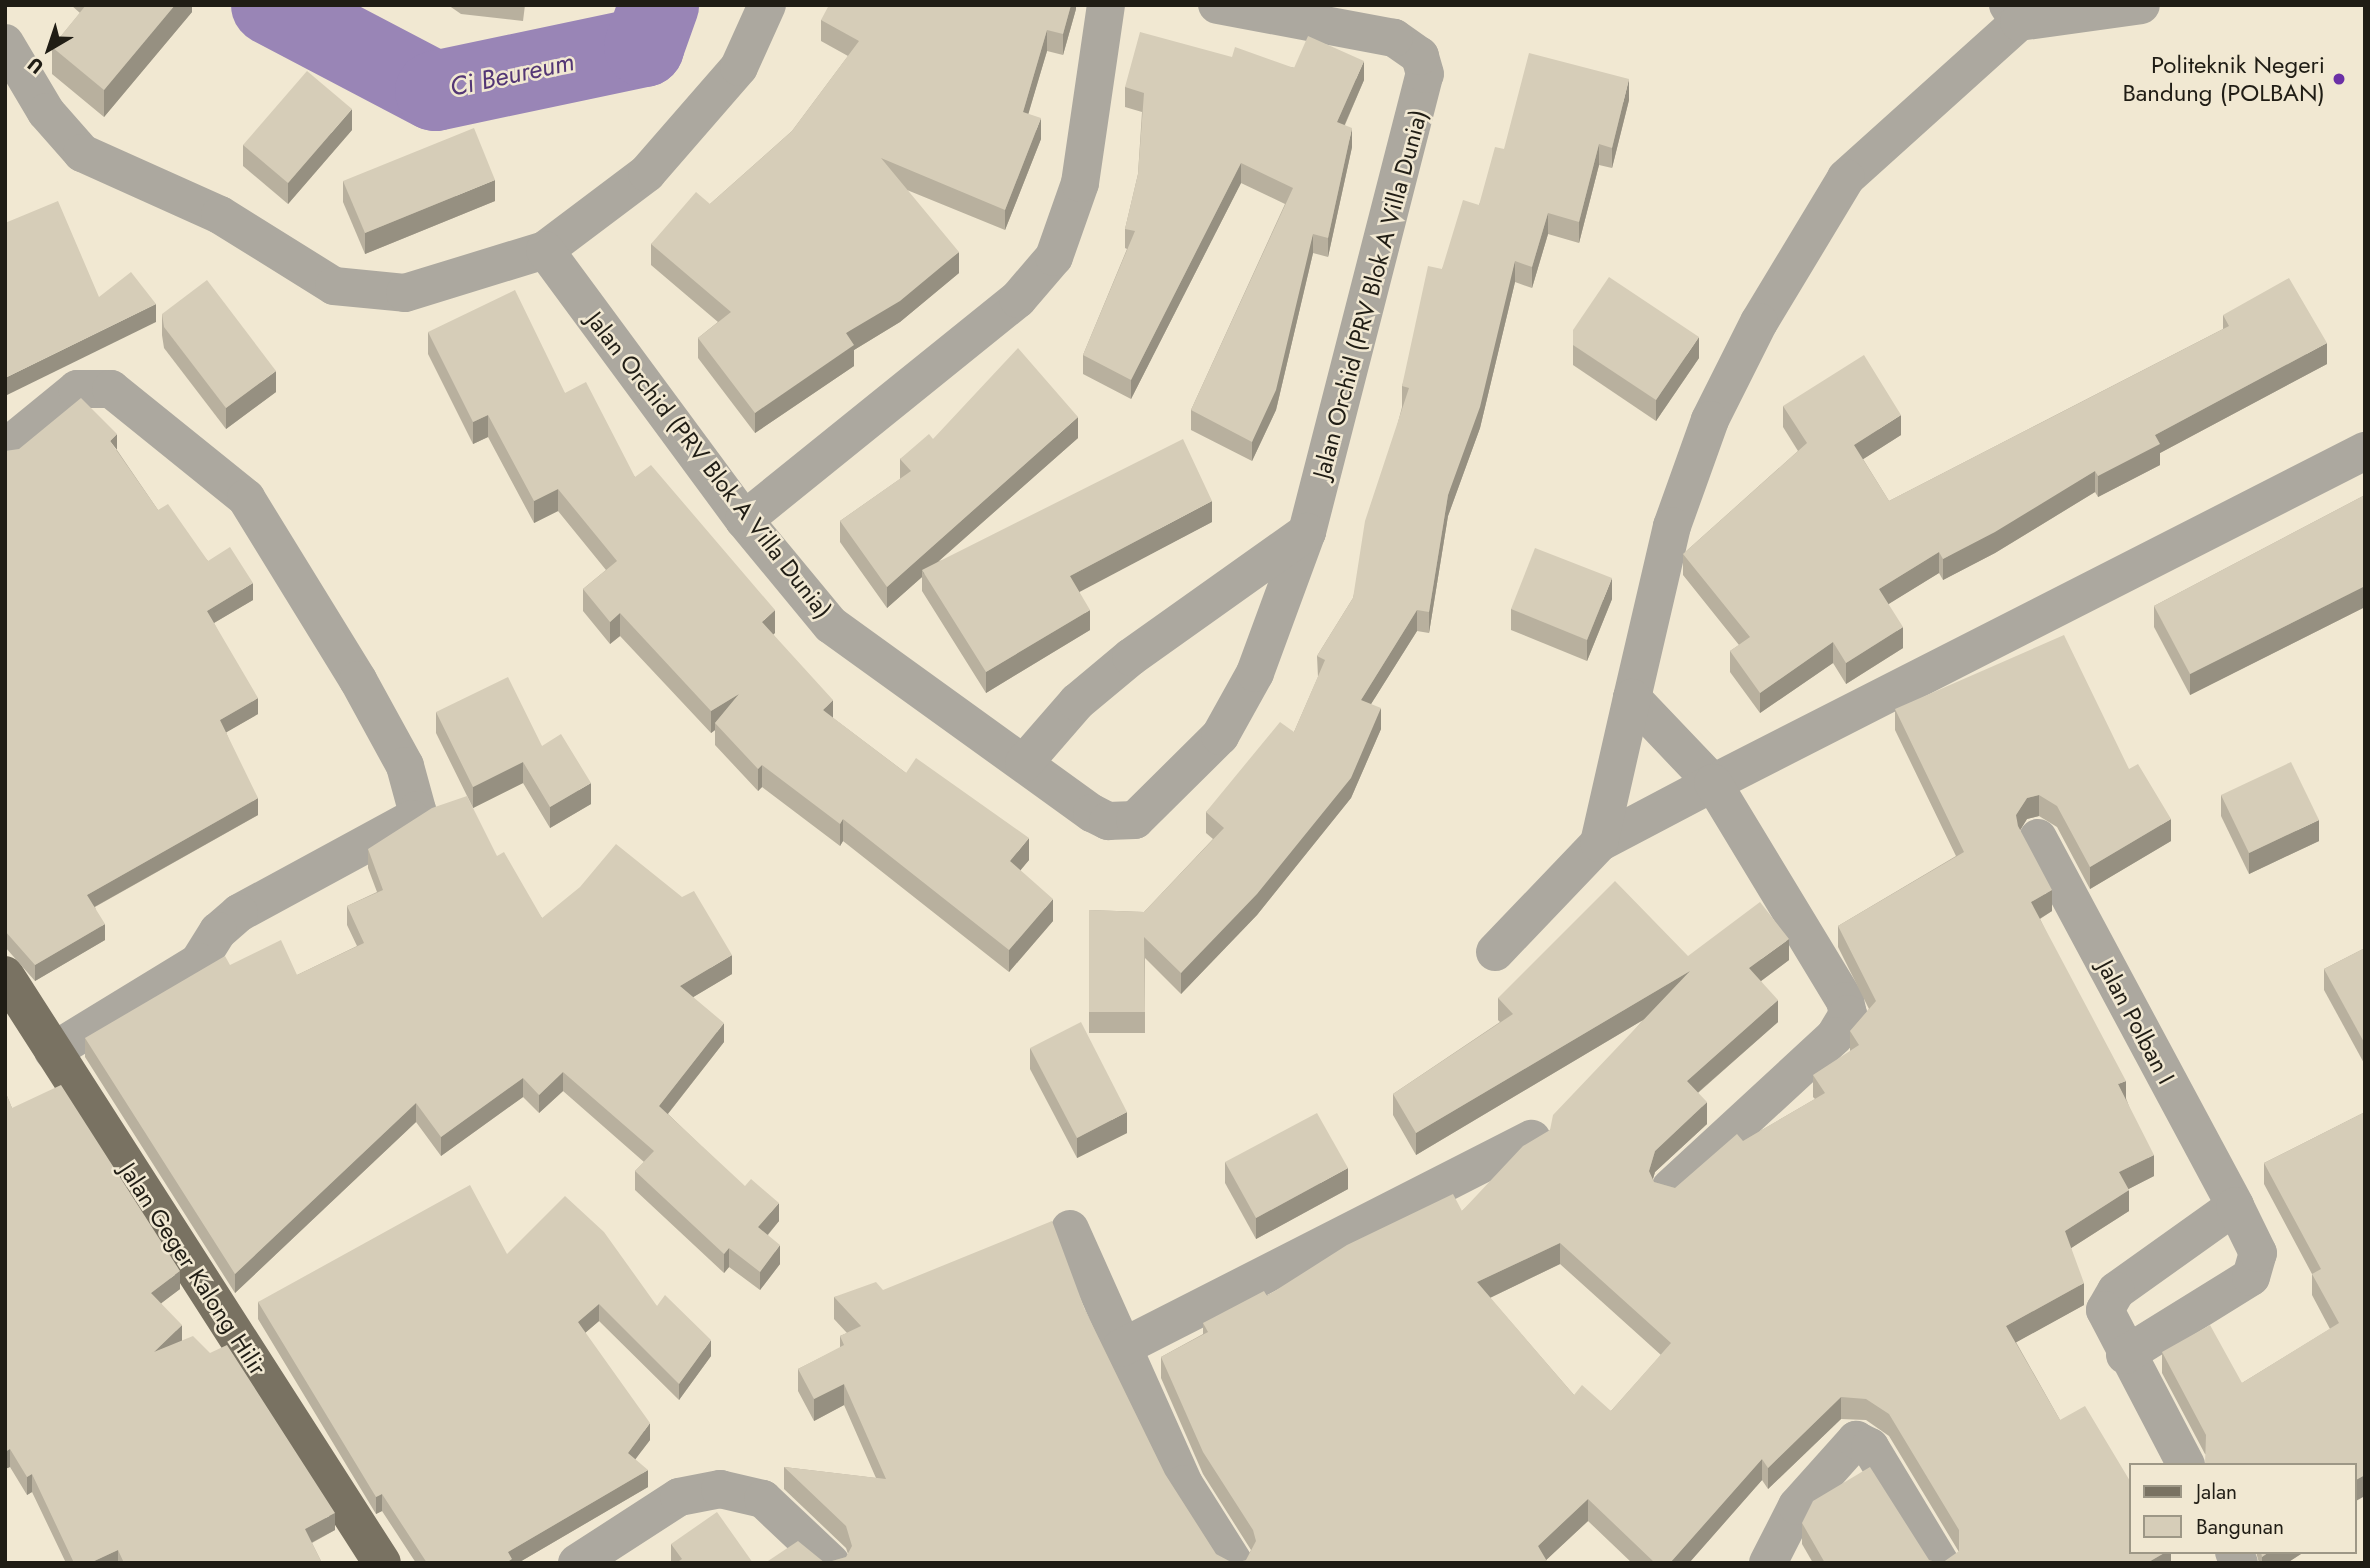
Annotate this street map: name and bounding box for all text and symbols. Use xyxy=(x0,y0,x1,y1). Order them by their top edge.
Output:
north arrow xyxy=(14,14,84,84)
water label: Ci Beureum xyxy=(447,47,577,103)
text: U xyxy=(22,51,49,80)
place label: Politeknik Negeri Bandung (POLBAN) xyxy=(2122,51,2325,107)
marker: Politeknik Negeri Bandung (POLBAN) xyxy=(2331,71,2347,87)
street label: Jalan Orchid (PRV Blok A Villa Dunia) xyxy=(1307,106,1433,482)
street label: Jalan Orchid (PRV Blok A Villa Dunia) xyxy=(580,306,838,624)
street label: Jalan Polban I xyxy=(2091,955,2181,1089)
street label: Jalan Geger Kalong Hilir xyxy=(114,1157,272,1381)
legend xyxy=(2128,1463,2356,1554)
text: Jalan xyxy=(2196,1477,2237,1507)
text: Bangunan xyxy=(2196,1512,2284,1542)

